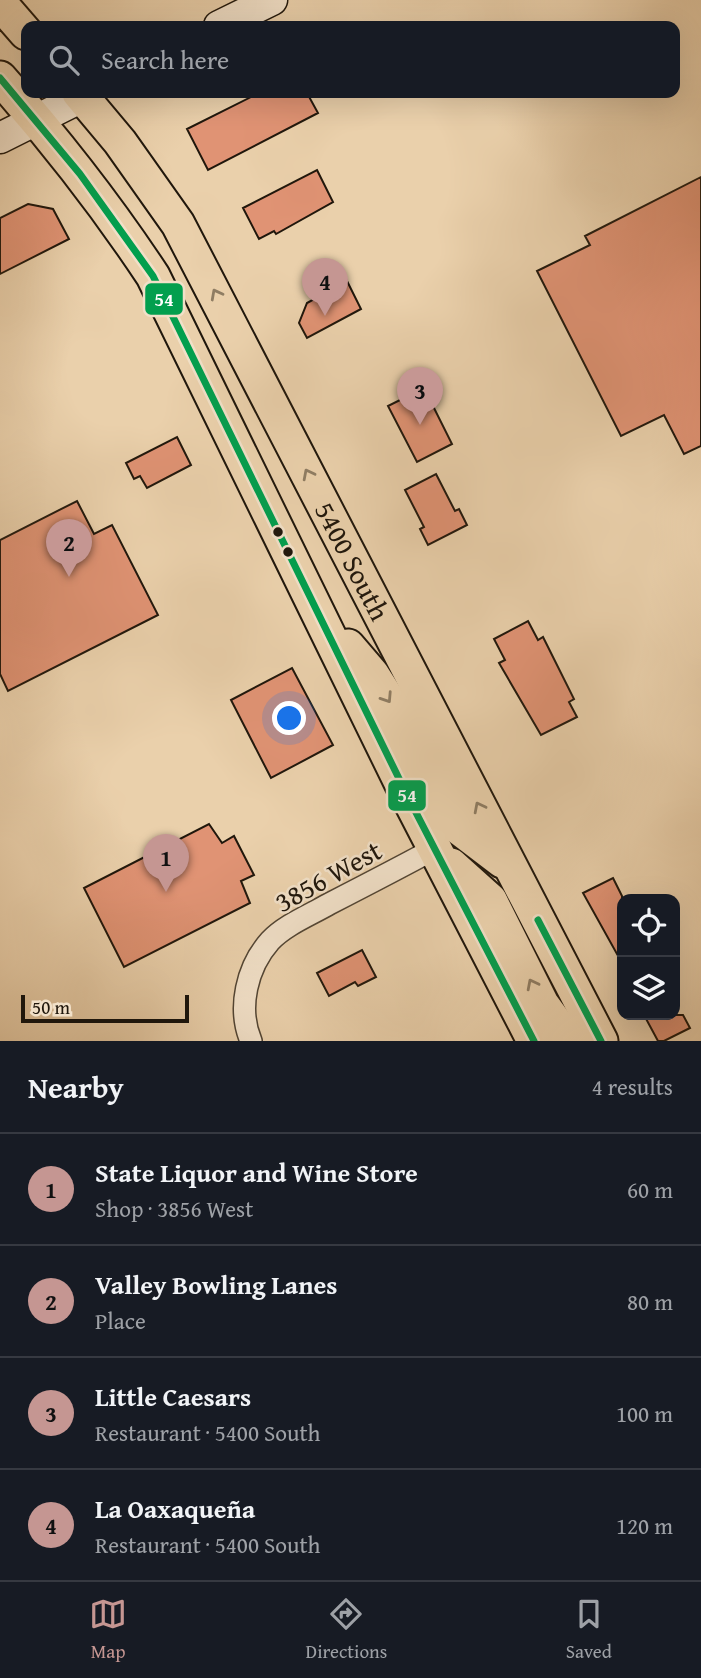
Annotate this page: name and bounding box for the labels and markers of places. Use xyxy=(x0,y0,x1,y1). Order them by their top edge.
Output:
pin: 4 xyxy=(302,258,348,316)
pin: 3 xyxy=(397,367,443,425)
pin: 2 xyxy=(46,519,92,577)
unlabelled marker xyxy=(271,525,285,539)
unlabelled marker xyxy=(281,545,295,559)
pin: 1 xyxy=(143,834,189,892)

